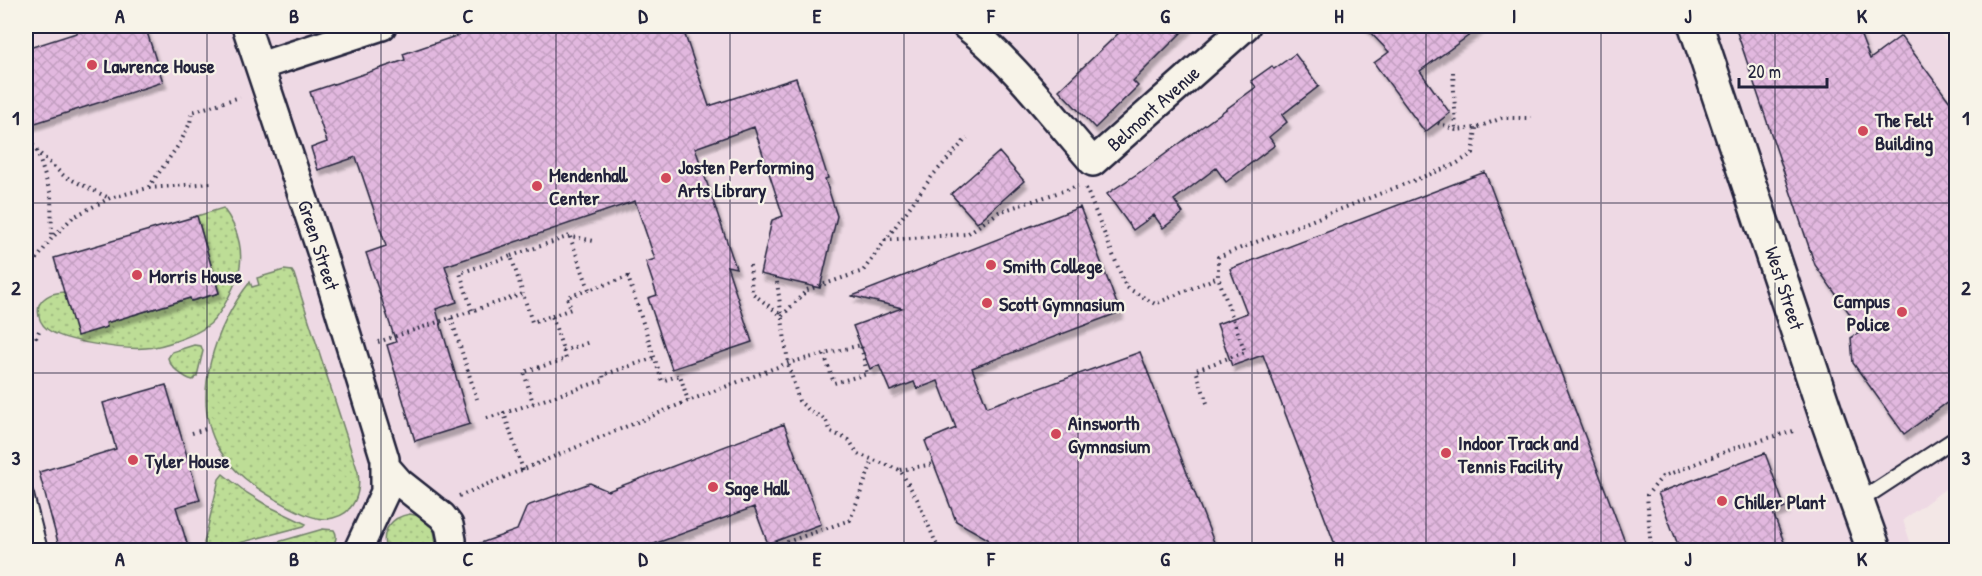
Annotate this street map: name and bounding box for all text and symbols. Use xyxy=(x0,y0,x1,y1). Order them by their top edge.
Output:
text: A xyxy=(115,2,125,29)
text: B xyxy=(289,2,299,29)
text: C xyxy=(463,2,474,29)
text: D xyxy=(638,2,648,29)
text: E xyxy=(813,2,822,29)
text: F xyxy=(986,2,996,29)
text: G xyxy=(1160,2,1170,29)
text: H xyxy=(1334,2,1344,29)
text: I xyxy=(1512,2,1516,29)
text: J xyxy=(1684,2,1692,29)
text: K xyxy=(1857,2,1868,29)
scale bar xyxy=(1739,51,1828,89)
place label: Lawrence House xyxy=(104,52,215,79)
marker: Lawrence House xyxy=(85,58,99,72)
street label: Belmont Avenue xyxy=(1101,59,1205,157)
text: 20 m xyxy=(1748,59,1781,84)
text: 1 xyxy=(12,104,20,131)
text: 1 xyxy=(1962,104,1970,131)
place label: The Felt Building xyxy=(1874,106,1934,157)
marker: The Felt Building xyxy=(1856,124,1870,138)
place label: Josten Performing Arts Library xyxy=(678,153,814,204)
place label: Mendenhall Center xyxy=(549,161,629,211)
marker: Josten Performing Arts Library xyxy=(659,171,673,185)
marker: Mendenhall Center xyxy=(530,179,544,193)
street label: Green Street xyxy=(292,196,347,295)
street label: West Street xyxy=(1759,243,1811,334)
place label: Smith College xyxy=(1003,252,1103,280)
marker: Smith College xyxy=(984,258,998,272)
place label: Morris House xyxy=(149,262,242,289)
marker: Morris House xyxy=(130,268,144,282)
text: 2 xyxy=(11,274,21,301)
text: 2 xyxy=(1961,274,1971,301)
place label: Campus Police xyxy=(1833,287,1890,337)
place label: Scott Gymnasium xyxy=(999,290,1125,318)
marker: Scott Gymnasium xyxy=(980,296,994,310)
marker: Campus Police xyxy=(1895,305,1909,319)
place label: Ainsworth Gymnasium xyxy=(1068,409,1151,460)
marker: Ainsworth Gymnasium xyxy=(1049,427,1063,441)
place label: Indoor Track and Tennis Facility xyxy=(1457,429,1578,480)
text: 3 xyxy=(12,444,21,471)
text: 3 xyxy=(1962,444,1971,471)
marker: Indoor Track and Tennis Facility xyxy=(1439,446,1453,460)
place label: Tyler House xyxy=(144,447,230,475)
marker: Tyler House xyxy=(126,453,140,467)
place label: Sage Hall xyxy=(725,474,791,502)
marker: Sage Hall xyxy=(706,480,720,494)
place label: Chiller Plant xyxy=(1734,488,1827,515)
marker: Chiller Plant xyxy=(1715,494,1729,508)
text: A xyxy=(115,545,125,572)
text: B xyxy=(289,545,299,572)
text: C xyxy=(463,545,474,572)
text: D xyxy=(638,545,648,572)
text: E xyxy=(813,545,822,572)
text: F xyxy=(986,545,996,572)
text: G xyxy=(1160,545,1170,572)
text: H xyxy=(1334,545,1344,572)
text: I xyxy=(1512,545,1516,572)
text: J xyxy=(1684,545,1692,572)
text: K xyxy=(1857,545,1868,572)

